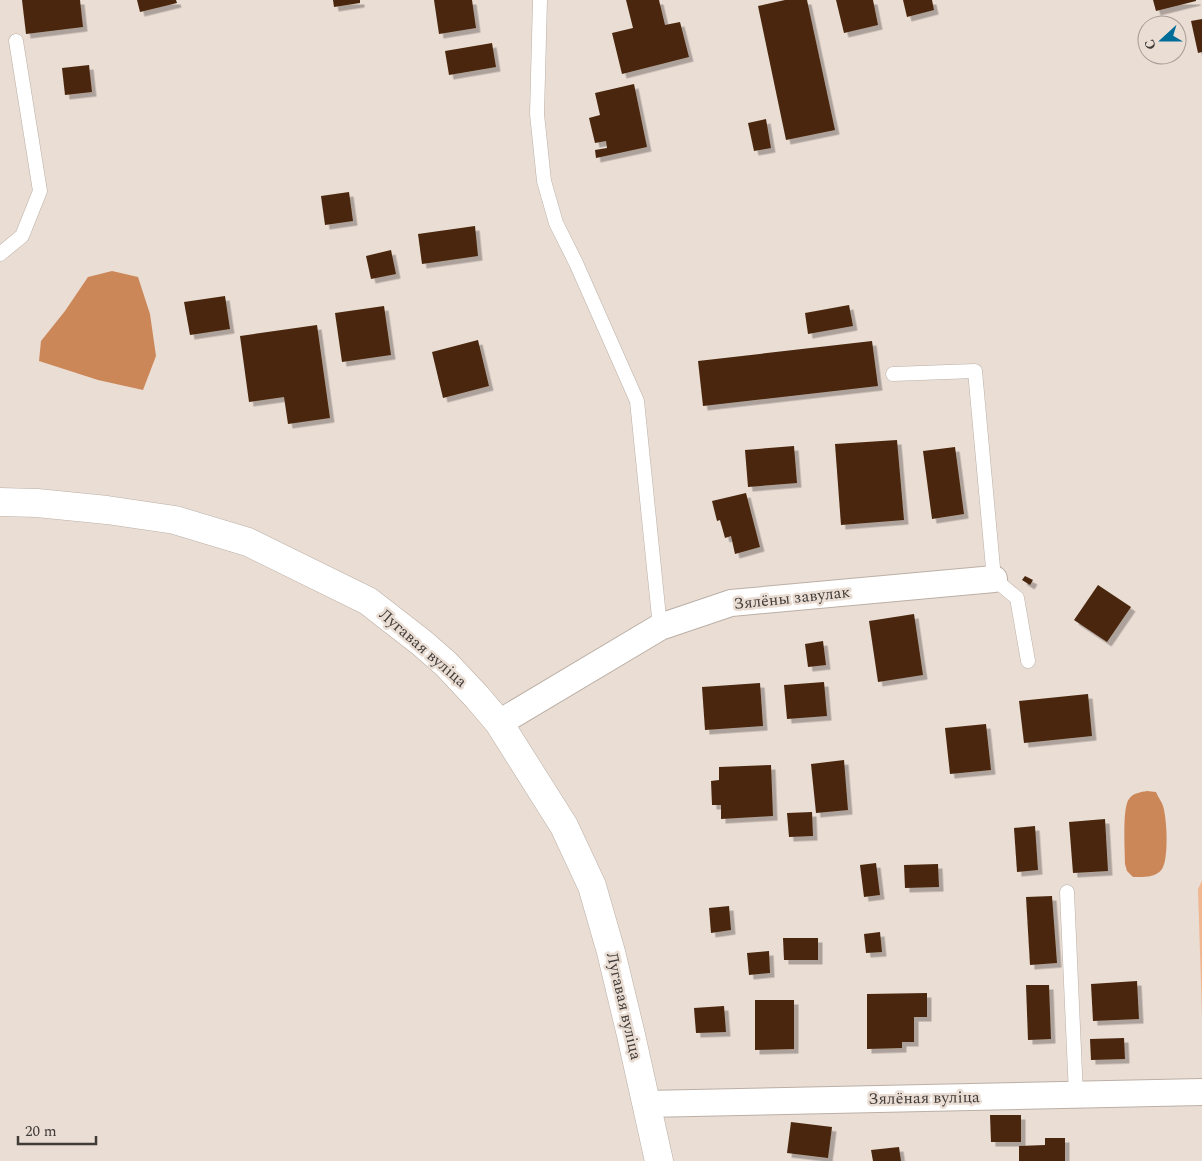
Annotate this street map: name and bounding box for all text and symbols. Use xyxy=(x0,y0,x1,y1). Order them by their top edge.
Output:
north arrow xyxy=(1137,15,1187,65)
text: С xyxy=(1139,36,1162,53)
street label: Зялёны завулак xyxy=(733,580,852,616)
street label: Лугавая вуліца xyxy=(374,603,472,693)
street label: Лугавая вуліца xyxy=(600,950,648,1062)
street label: Зялёная вуліца xyxy=(868,1085,980,1111)
scale bar xyxy=(18,1114,95,1146)
text: 20 m xyxy=(25,1120,57,1143)

